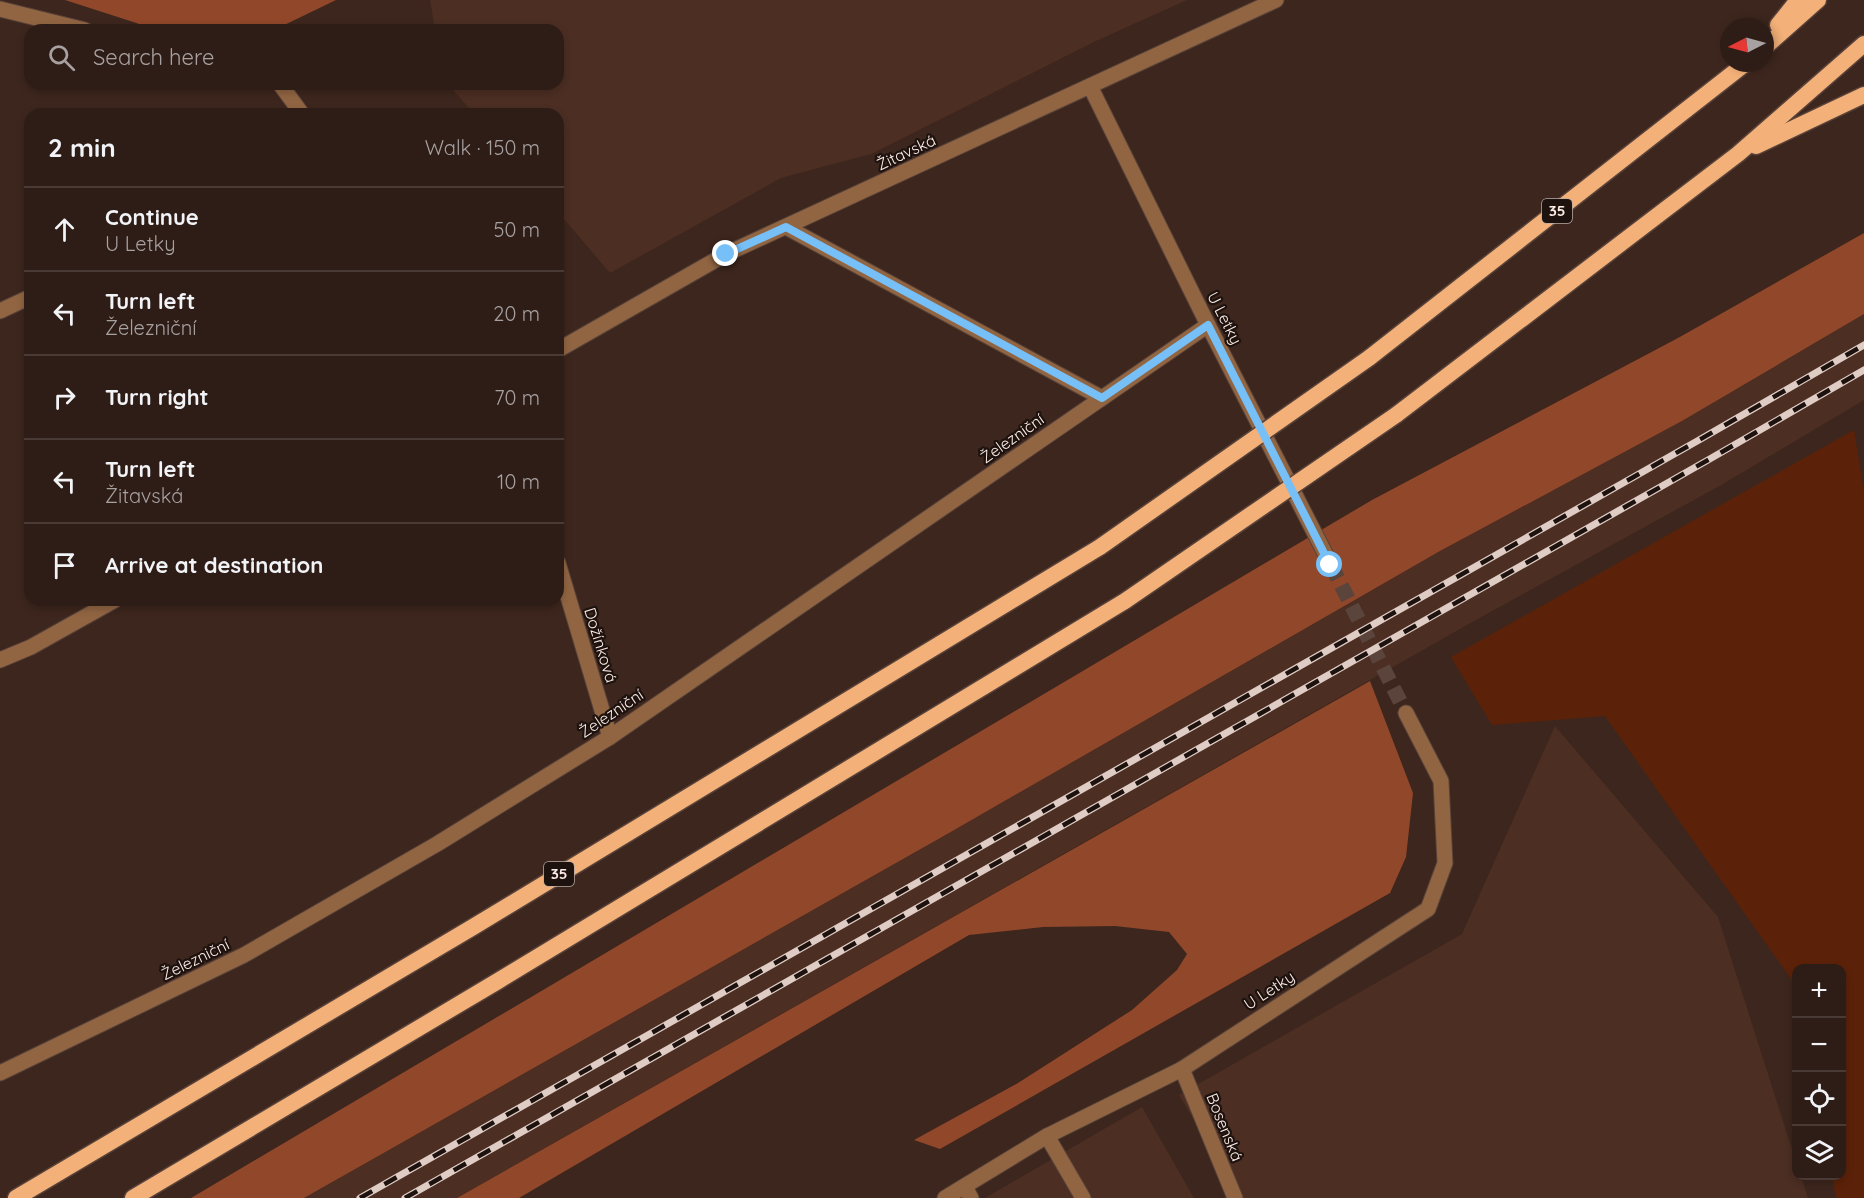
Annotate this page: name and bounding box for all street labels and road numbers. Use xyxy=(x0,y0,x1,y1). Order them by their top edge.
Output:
street label: Žitavská xyxy=(873,130,939,174)
road number: 35 xyxy=(1542,199,1572,223)
street label: U Letky xyxy=(1203,288,1247,348)
street label: Železniční xyxy=(976,408,1048,467)
street label: Dožínková xyxy=(580,605,622,685)
street label: Železniční xyxy=(575,684,647,742)
road number: 35 xyxy=(544,862,574,886)
street label: Železniční xyxy=(158,934,233,984)
street label: U Letky xyxy=(1240,966,1298,1014)
street label: Bosenská xyxy=(1202,1090,1248,1164)

